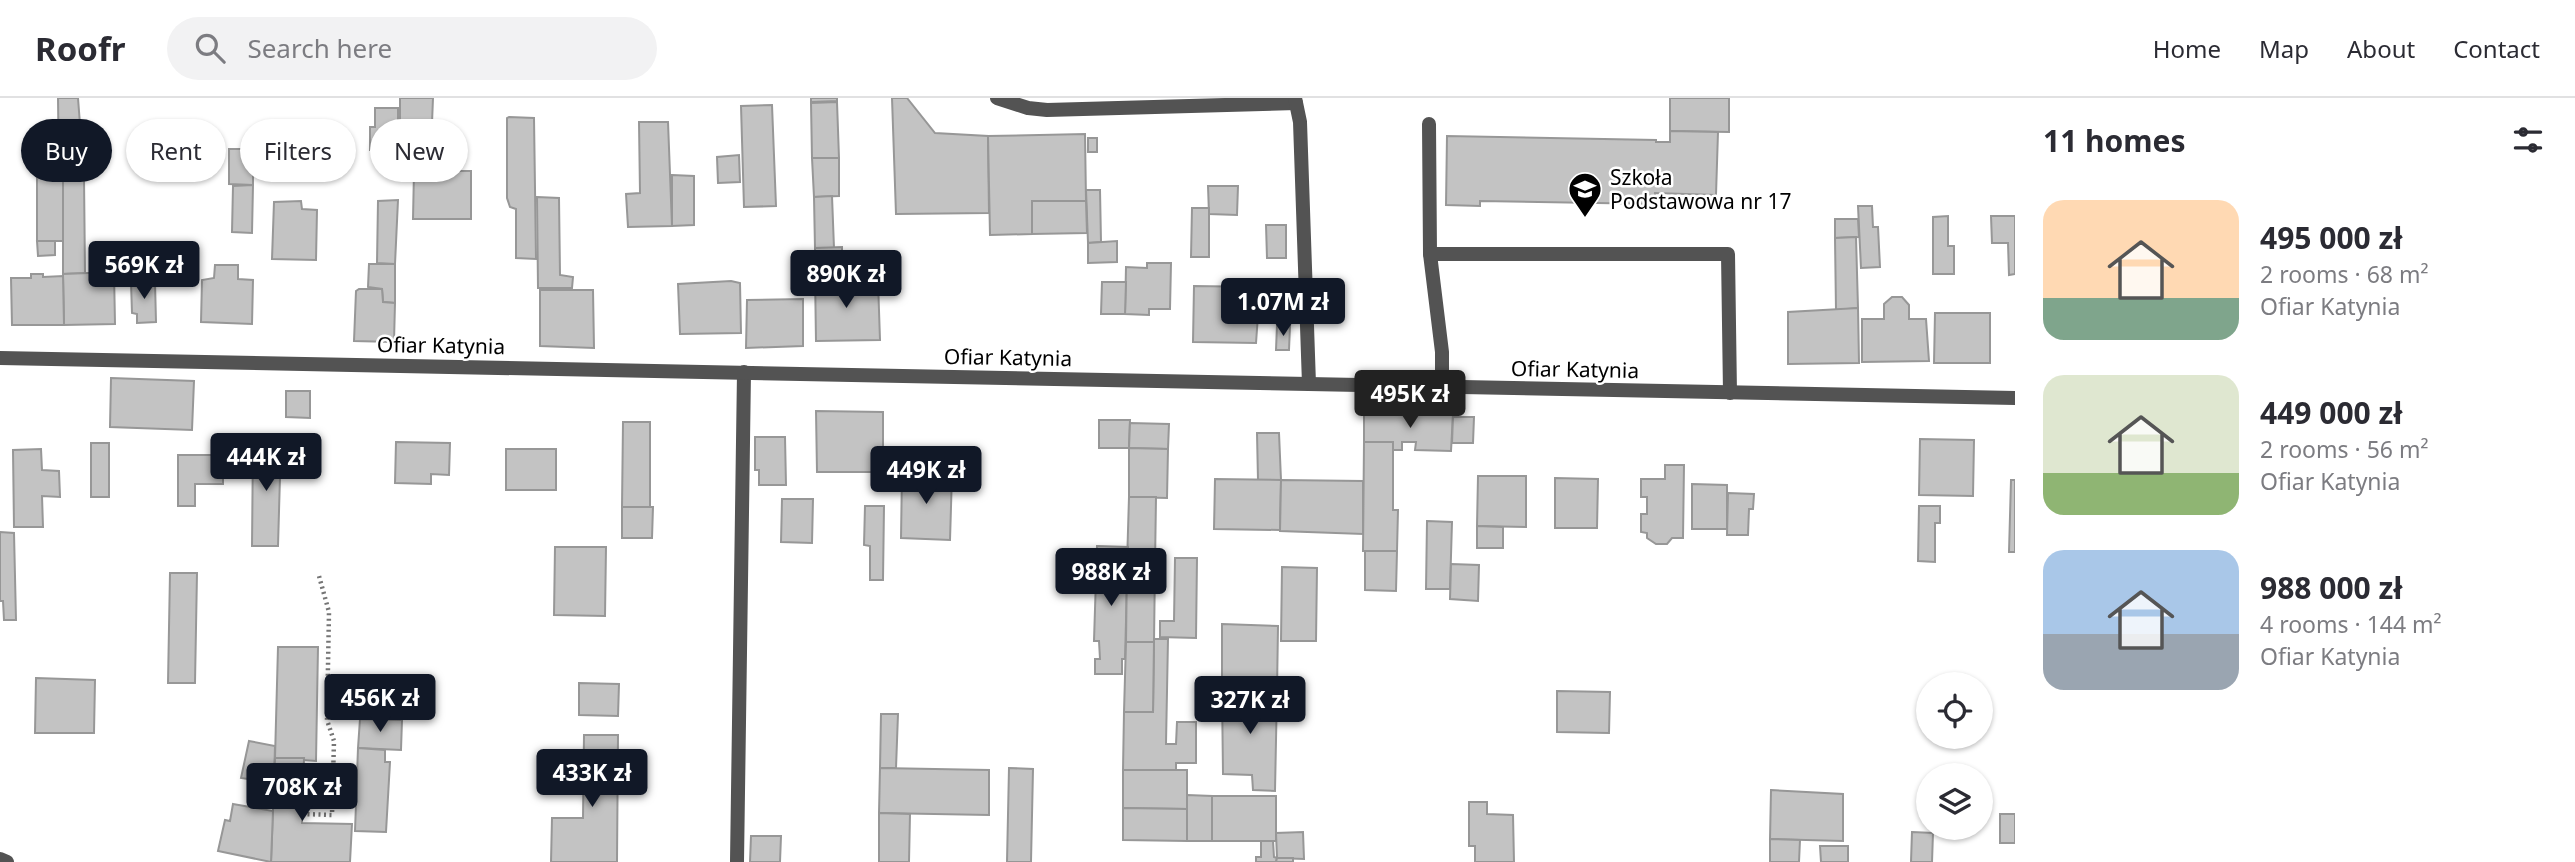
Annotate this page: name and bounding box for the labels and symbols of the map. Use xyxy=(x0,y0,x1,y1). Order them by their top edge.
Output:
place label: Szkoła Podstawowa nr 17 xyxy=(1610,163,1791,215)
school or university icon: Szkoła Podstawowa nr 17 xyxy=(1566,170,1604,219)
pin: 569K zł xyxy=(79,242,209,301)
pin: 890K zł xyxy=(781,250,911,310)
pin: 1.07M zł xyxy=(1211,278,1355,338)
street label: Ofiar Katynia xyxy=(377,330,505,360)
street label: Ofiar Katynia xyxy=(944,342,1072,372)
street label: Ofiar Katynia xyxy=(1511,354,1639,384)
pin: 495K zł xyxy=(1345,370,1475,430)
pin: 444K zł xyxy=(201,434,331,493)
pin: 449K zł xyxy=(861,446,991,506)
pin: 988K zł xyxy=(1046,548,1176,608)
pin: 456K zł xyxy=(315,674,445,734)
pin: 327K zł xyxy=(1185,676,1315,736)
pin: 433K zł xyxy=(527,750,657,809)
pin: 708K zł xyxy=(237,764,367,823)

